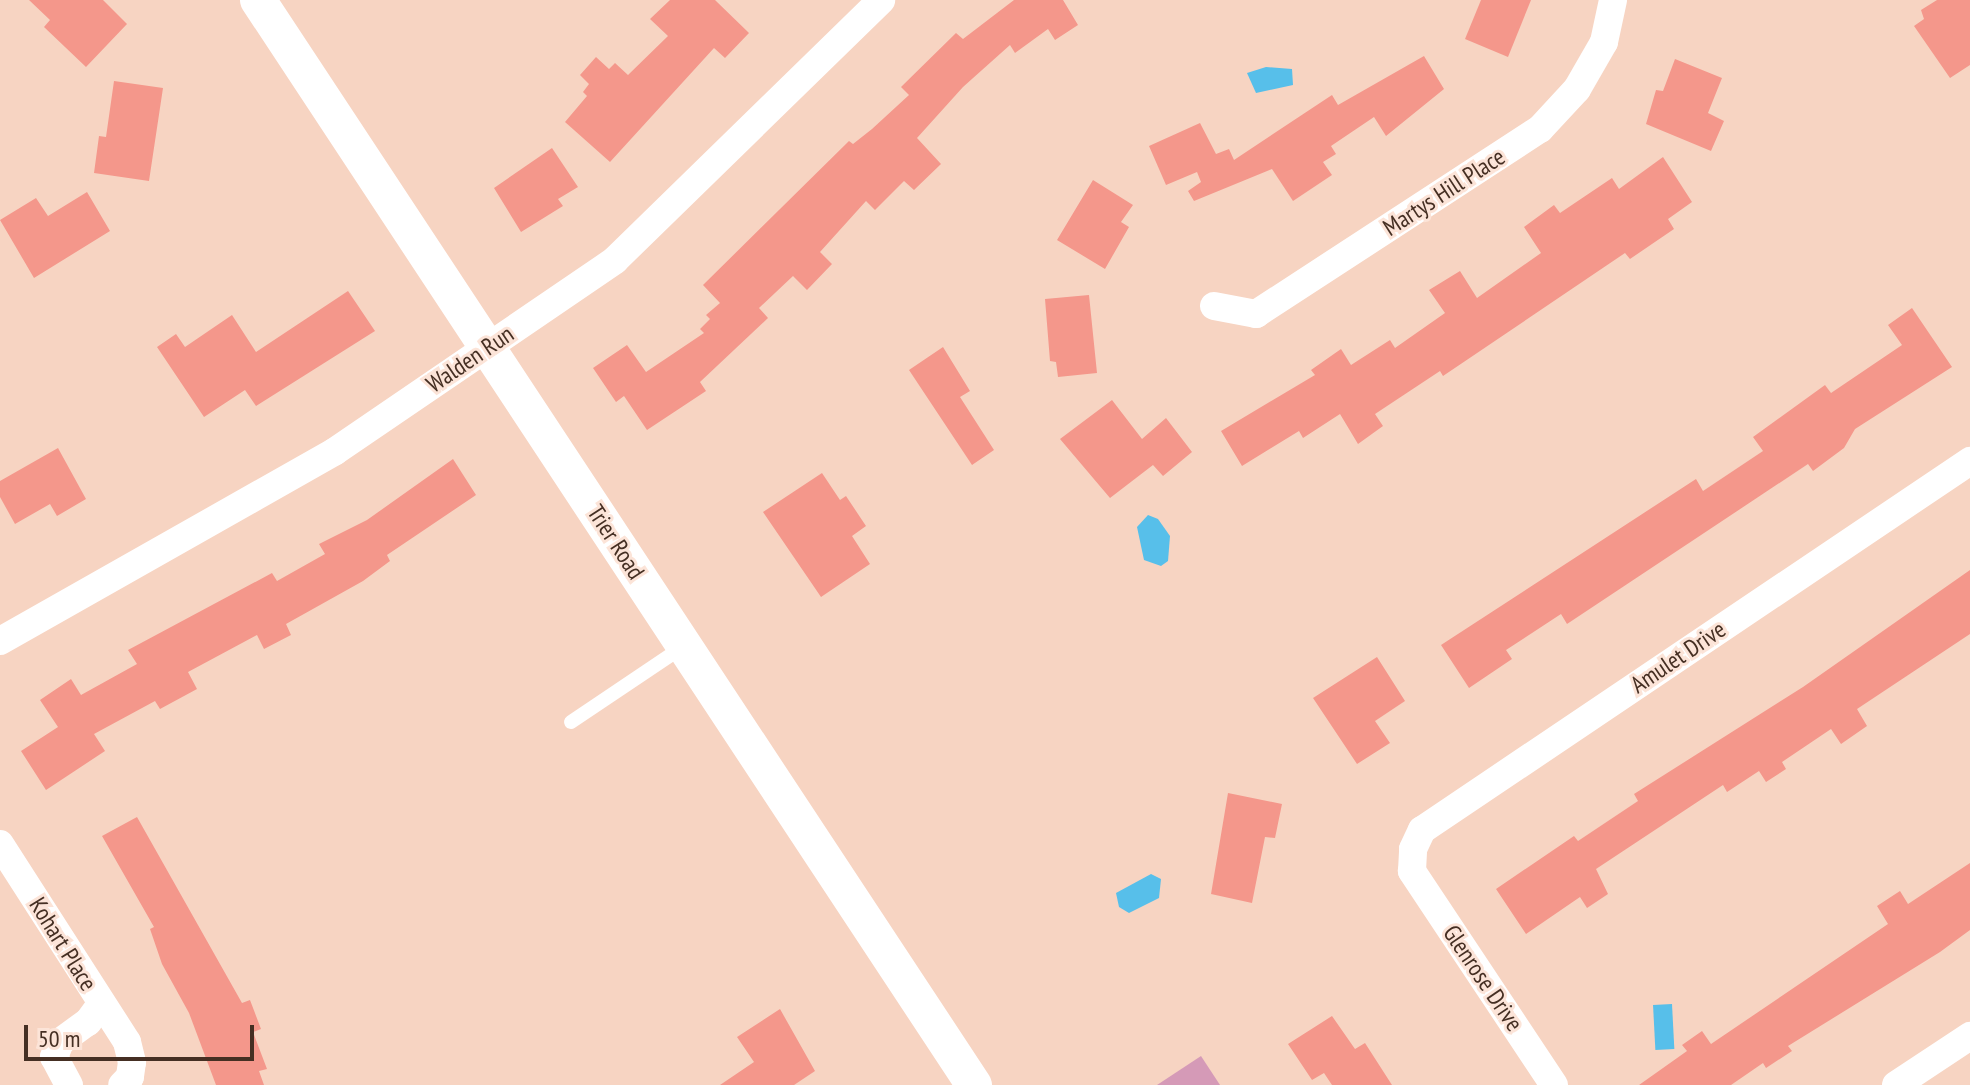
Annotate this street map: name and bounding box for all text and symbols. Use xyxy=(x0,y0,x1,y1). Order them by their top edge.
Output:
street label: Martys Hill Place xyxy=(1378,142,1510,242)
street label: Walden Run xyxy=(421,319,519,399)
street label: Trier Road xyxy=(581,499,651,585)
street label: Amulet Drive xyxy=(1625,615,1731,699)
street label: Kohart Place xyxy=(23,892,103,996)
street label: Glenrose Drive xyxy=(1437,920,1529,1036)
scale bar xyxy=(28,1009,258,1059)
text: 50 m xyxy=(38,1023,80,1054)

